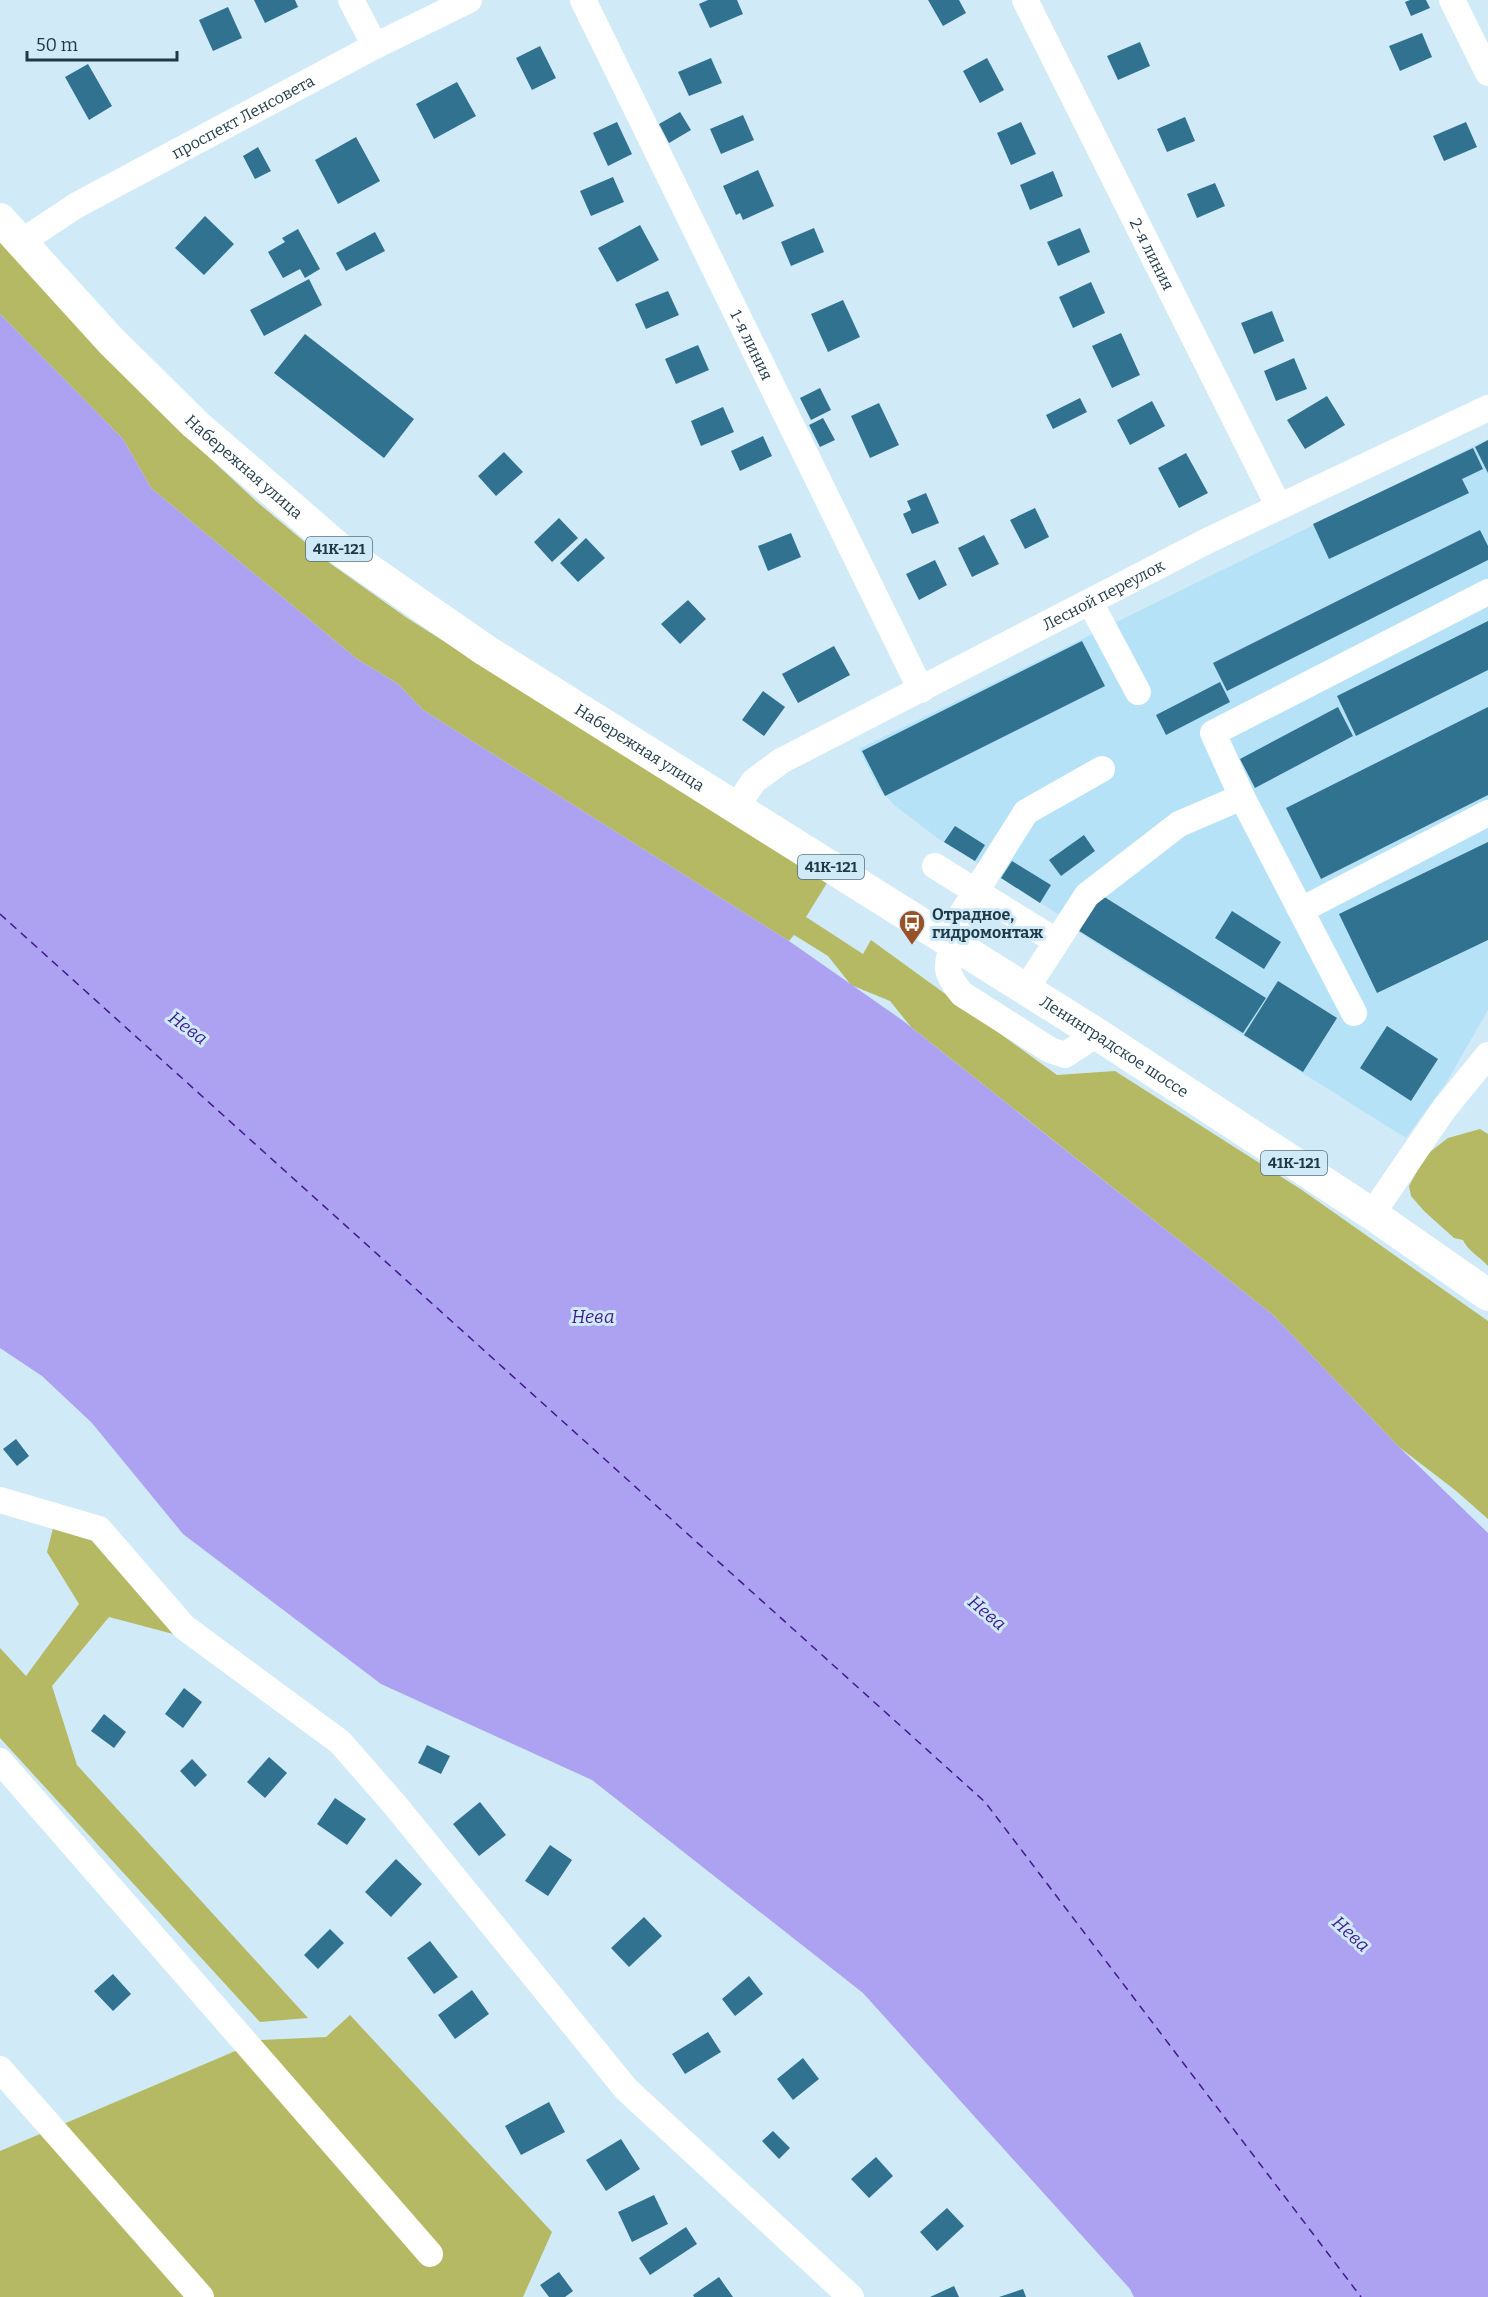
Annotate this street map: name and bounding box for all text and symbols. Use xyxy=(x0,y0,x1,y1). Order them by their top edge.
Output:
scale bar xyxy=(27,24,177,62)
text: 50 m xyxy=(36,34,78,56)
street label: проспект Ленсовета xyxy=(168,71,318,162)
street label: 2-я линия xyxy=(1126,215,1178,293)
street label: 1-я линия xyxy=(727,307,777,383)
street label: Набережная улица xyxy=(181,410,307,523)
road number: 41К-121 xyxy=(306,537,372,561)
street label: Лесной переулок xyxy=(1039,555,1168,634)
street label: Набережная улица xyxy=(572,699,708,795)
road number: 41К-121 xyxy=(798,855,864,879)
place label: Отрадное, гидромонтаж xyxy=(932,905,1043,942)
bus stop icon: Отрадное, гидромонтаж xyxy=(897,908,927,946)
street label: Ленинградское шоссе xyxy=(1037,991,1192,1101)
water label: Нева xyxy=(164,1007,212,1049)
road number: 41К-121 xyxy=(1261,1151,1327,1175)
water label: Нева xyxy=(572,1306,614,1328)
water label: Нева xyxy=(964,1591,1010,1635)
water label: Нева xyxy=(1328,1911,1374,1957)

